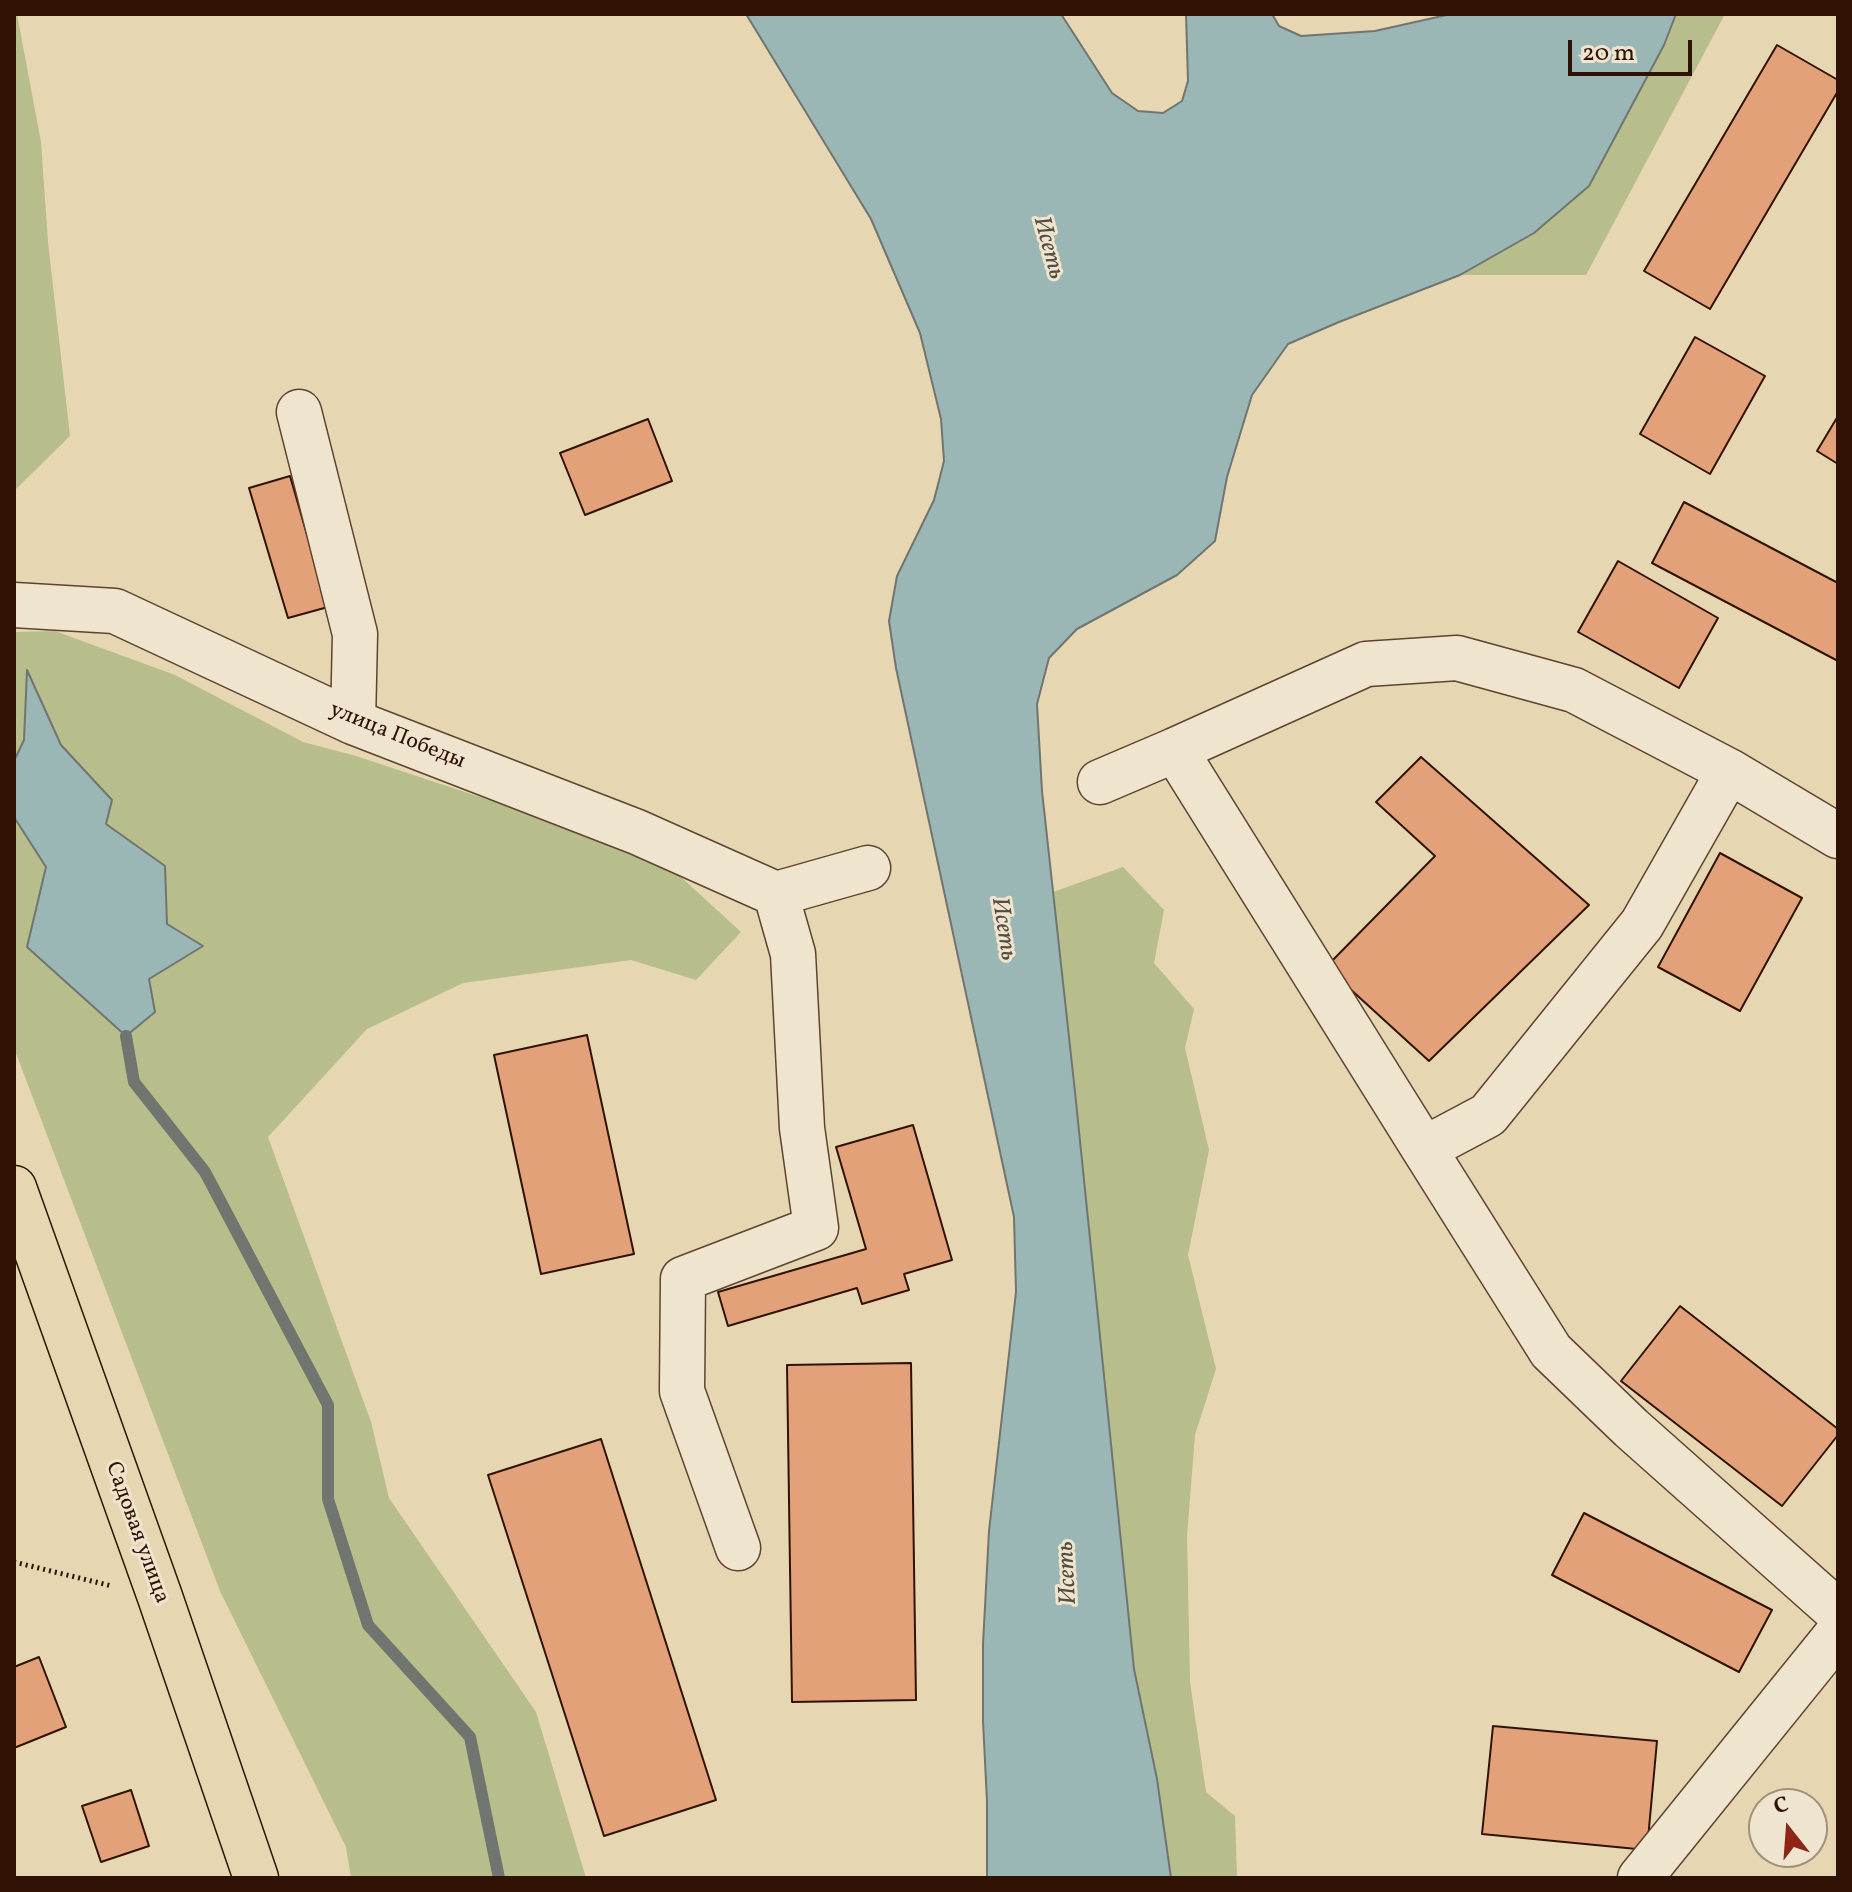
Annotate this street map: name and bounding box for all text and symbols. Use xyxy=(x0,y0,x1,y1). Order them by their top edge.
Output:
scale bar xyxy=(1572,24,1696,74)
text: 20 m xyxy=(1582,37,1635,71)
water label: Исеть xyxy=(1025,214,1069,282)
street label: улица Победы xyxy=(325,698,469,776)
water label: Исеть xyxy=(983,895,1021,963)
street label: Садовая улица xyxy=(98,1459,174,1607)
water label: Исеть xyxy=(1053,1541,1085,1605)
north arrow xyxy=(1748,1788,1828,1868)
text: С xyxy=(1770,1790,1793,1823)

